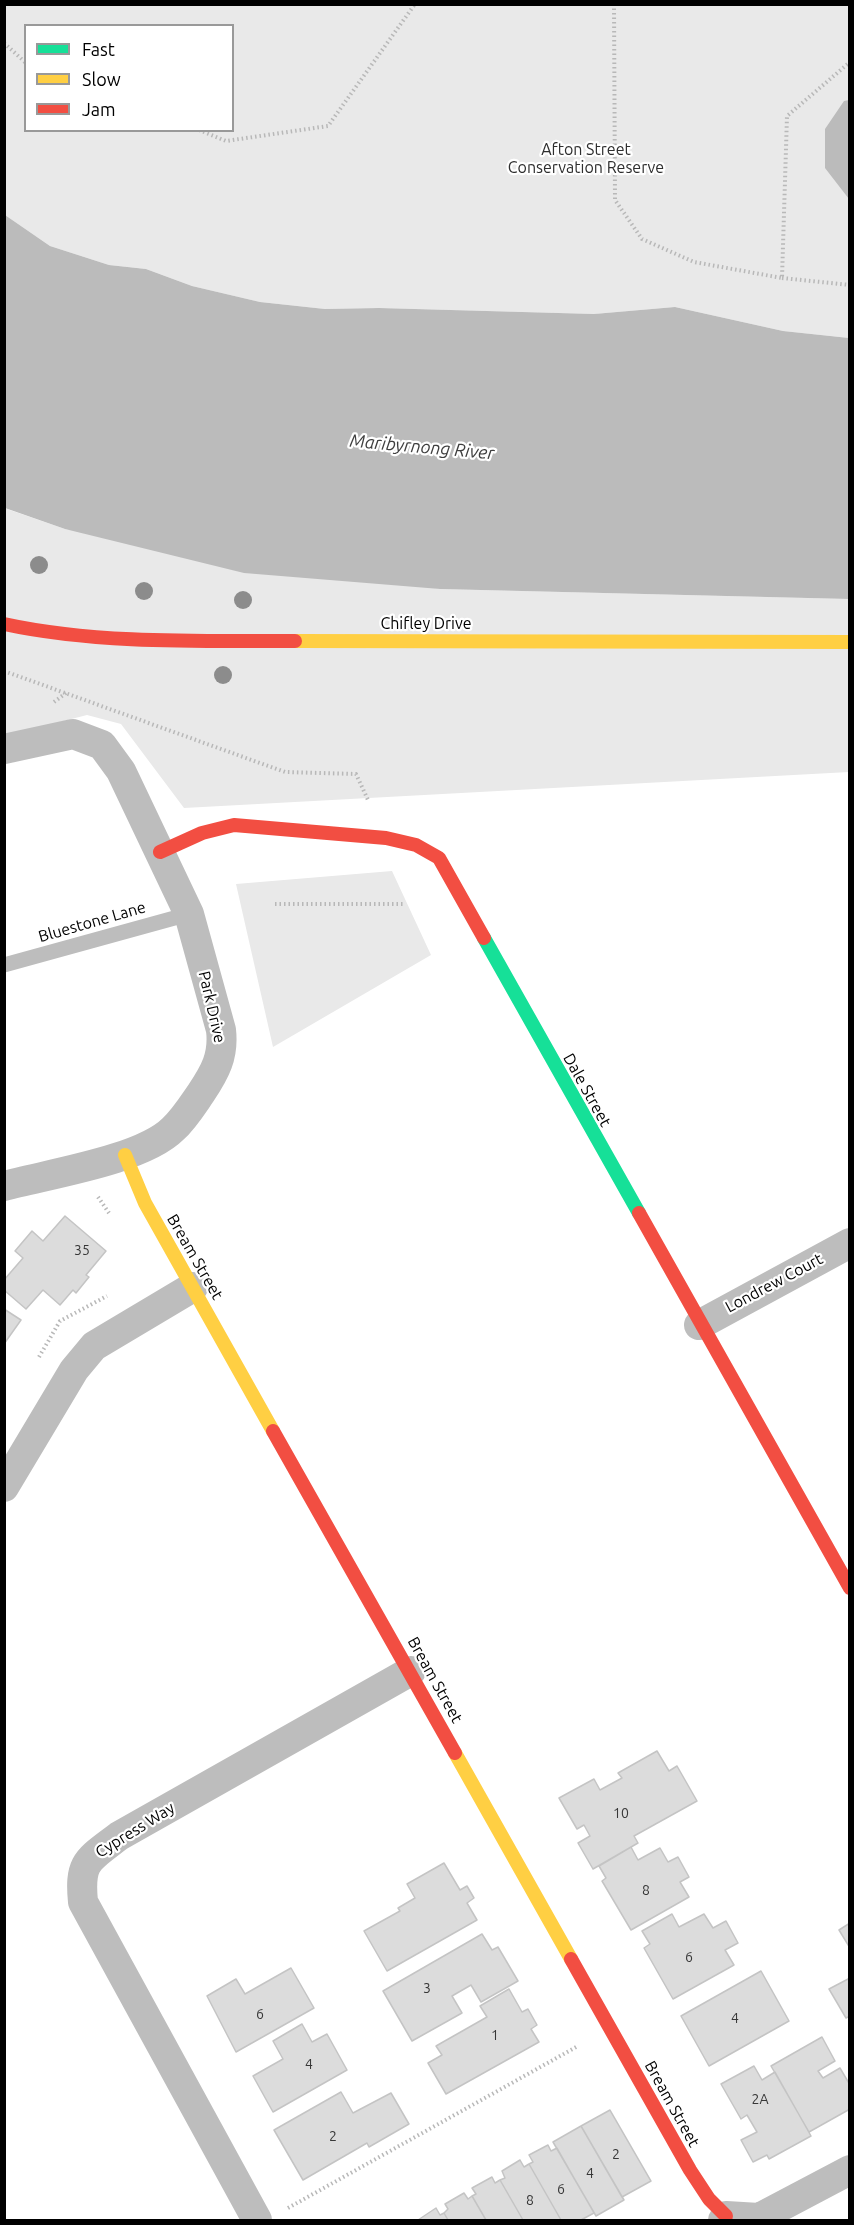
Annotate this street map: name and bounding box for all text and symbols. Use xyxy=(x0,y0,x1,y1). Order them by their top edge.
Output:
legend xyxy=(24,24,234,132)
text: Fast xyxy=(82,39,115,59)
text: Slow xyxy=(82,69,121,89)
text: Jam xyxy=(82,99,116,119)
park label: Afton Street Conservation Reserve xyxy=(508,140,664,178)
water label: Maribyrnong River xyxy=(349,430,495,464)
street label: Chifley Drive xyxy=(380,614,472,634)
street label: Bluestone Lane xyxy=(36,897,148,947)
street label: Park Drive xyxy=(194,969,230,1045)
street label: Dale Street xyxy=(559,1050,615,1130)
street label: Bream Street xyxy=(163,1211,227,1303)
house number: 35 xyxy=(74,1242,90,1258)
street label: Londrew Court xyxy=(722,1249,826,1317)
street label: Bream Street xyxy=(403,1634,467,1726)
street label: Cypress Way xyxy=(92,1798,178,1862)
house number: 10 xyxy=(613,1805,629,1821)
house number: 8 xyxy=(642,1882,650,1898)
house number: 6 xyxy=(685,1949,693,1965)
house number: 3 xyxy=(423,1980,431,1996)
house number: 6 xyxy=(256,2006,264,2022)
house number: 4 xyxy=(731,2010,739,2026)
house number: 1 xyxy=(491,2027,499,2043)
house number: 4 xyxy=(305,2056,313,2072)
street label: Bream Street xyxy=(640,2058,704,2150)
house number: 2A xyxy=(752,2091,768,2107)
house number: 2 xyxy=(329,2128,337,2144)
house number: 2 xyxy=(612,2146,620,2162)
house number: 4 xyxy=(586,2165,594,2181)
house number: 6 xyxy=(557,2181,565,2197)
house number: 8 xyxy=(526,2192,534,2208)

